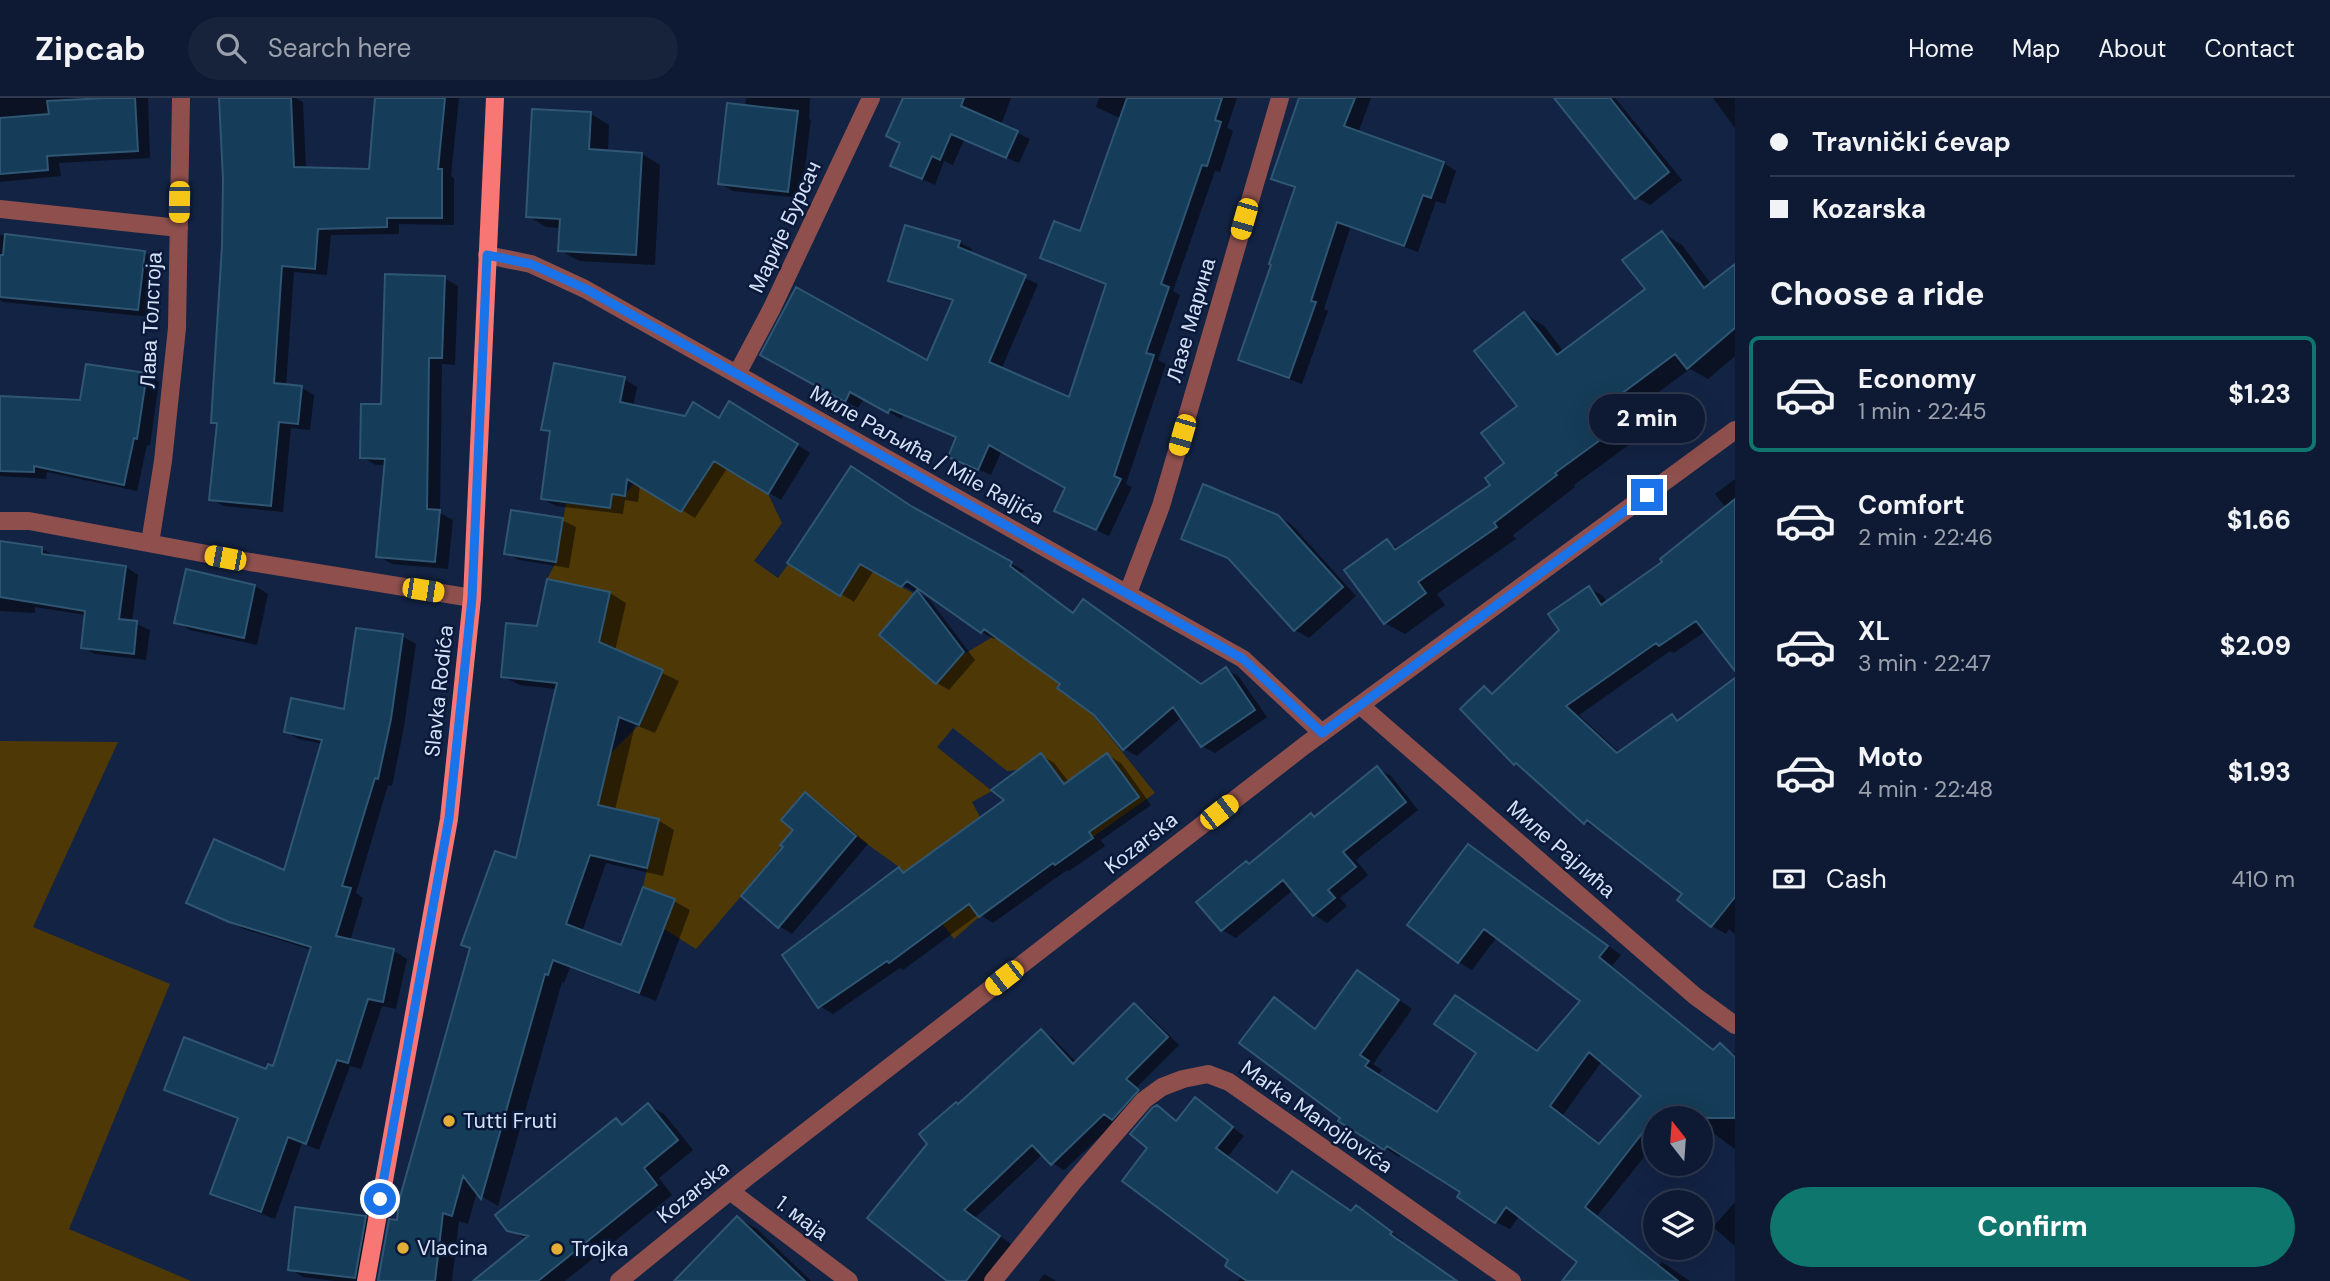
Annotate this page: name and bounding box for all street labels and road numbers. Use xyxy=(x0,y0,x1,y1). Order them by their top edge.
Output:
street label: Марије Бурсач xyxy=(742,156,828,298)
street label: Лава Толстоја xyxy=(133,251,169,389)
street label: Лазе Марина xyxy=(1160,254,1222,385)
street label: Миле Раљића / Mile Raljića xyxy=(805,379,1049,531)
street label: Slavka Rodića xyxy=(418,624,460,758)
street label: Миле Рајлића xyxy=(1501,794,1622,904)
street label: Kozarska xyxy=(1099,806,1183,880)
street label: Marka Manojlovića xyxy=(1236,1054,1398,1180)
street label: Kozarska xyxy=(651,1154,735,1230)
street label: 1. маја xyxy=(770,1189,834,1247)

